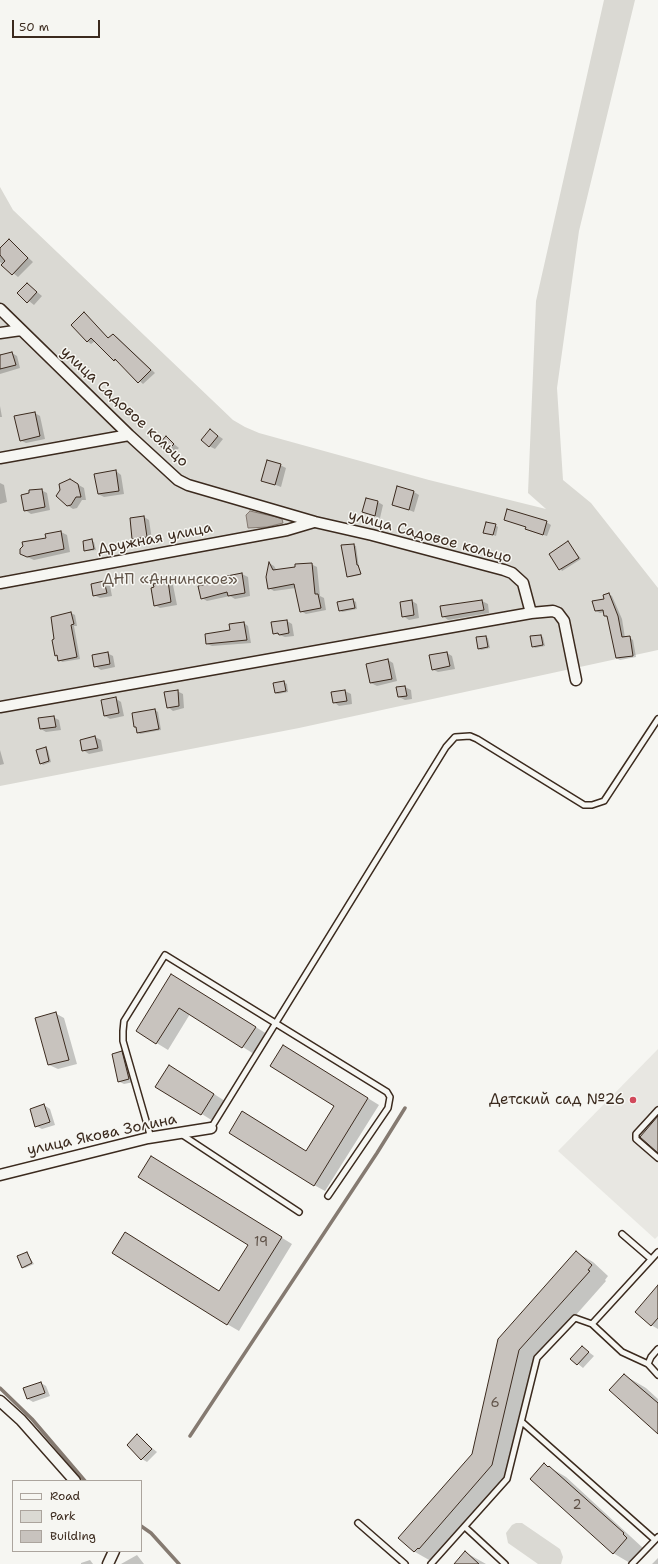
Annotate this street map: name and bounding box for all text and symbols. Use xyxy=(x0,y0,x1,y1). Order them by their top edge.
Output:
scale bar xyxy=(14,12,102,38)
text: 50 m xyxy=(19,19,49,35)
street label: улица Садовое кольцо xyxy=(56,343,192,471)
street label: улица Садовое кольцо xyxy=(346,506,514,568)
street label: Дружная улица xyxy=(96,519,214,559)
park label: ДНП «Аннинское» xyxy=(102,571,238,589)
place label: Детский сад №26 xyxy=(489,1091,625,1109)
marker: Детский сад №26 xyxy=(628,1095,638,1105)
street label: улица Якова Золина xyxy=(25,1110,179,1160)
house number: 19 xyxy=(254,1235,268,1251)
house number: 6 xyxy=(490,1396,500,1412)
legend xyxy=(12,1480,142,1552)
text: Road xyxy=(50,1488,80,1504)
house number: 2 xyxy=(572,1498,582,1514)
text: Park xyxy=(50,1508,76,1524)
text: Building xyxy=(50,1528,96,1544)

